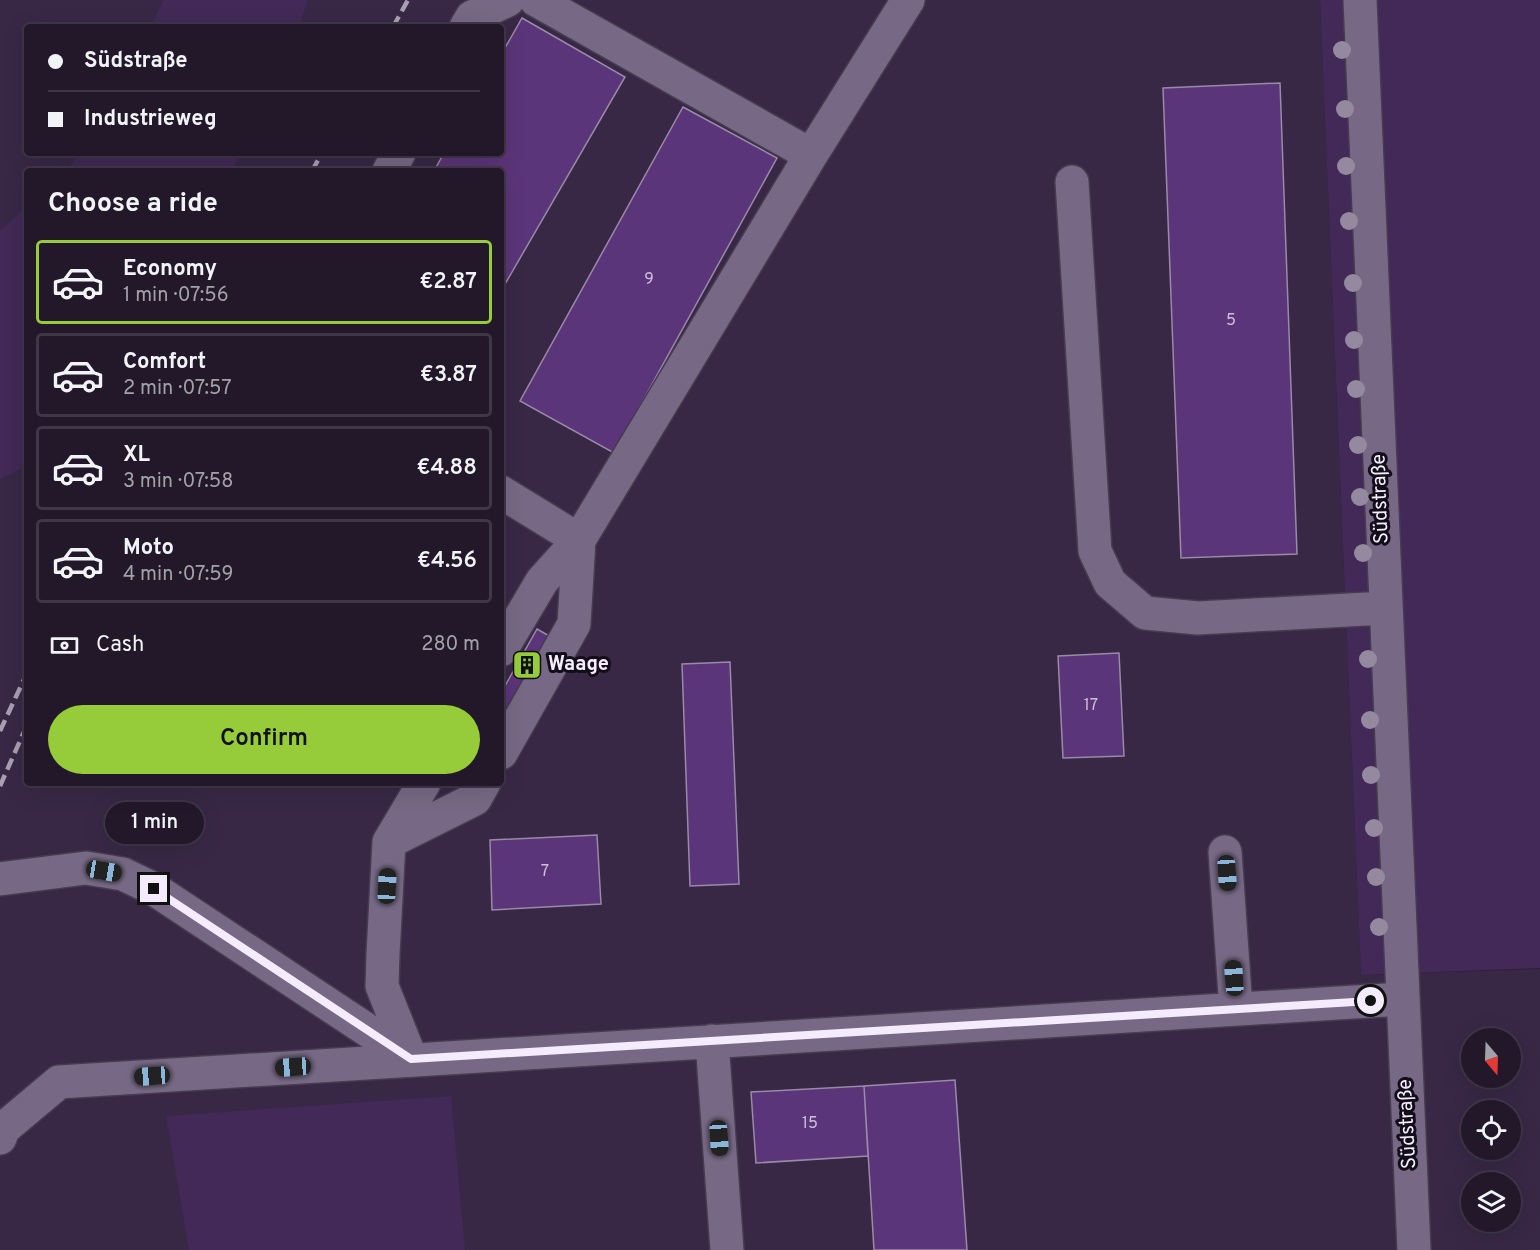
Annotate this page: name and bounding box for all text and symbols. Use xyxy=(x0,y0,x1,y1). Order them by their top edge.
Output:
text: Südstraße xyxy=(84,48,187,75)
text: Industrieweg xyxy=(84,106,217,133)
text: Choose a ride xyxy=(48,187,218,221)
icon: car xyxy=(51,255,105,309)
text: Economy xyxy=(123,256,217,283)
text: €2.87 xyxy=(419,269,477,296)
house number: 9 xyxy=(644,270,654,290)
text: 1 min · 07:56 xyxy=(123,283,229,309)
house number: 5 xyxy=(1226,311,1236,331)
icon: car xyxy=(51,348,105,402)
text: Comfort xyxy=(123,349,206,376)
text: €3.87 xyxy=(420,362,477,389)
text: 2 min · 07:57 xyxy=(123,376,232,402)
icon: car xyxy=(51,441,105,495)
text: XL xyxy=(123,442,150,469)
street label: Südstraße xyxy=(1366,454,1396,544)
text: €4.88 xyxy=(417,455,477,482)
text: 3 min · 07:58 xyxy=(123,469,233,495)
icon: car xyxy=(51,534,105,588)
text: Moto xyxy=(123,535,174,562)
text: €4.56 xyxy=(417,548,477,575)
text: 4 min · 07:59 xyxy=(123,562,233,588)
icon: cash xyxy=(48,629,81,662)
text: Cash xyxy=(96,632,145,659)
text: 280 m xyxy=(421,632,480,658)
building icon: Waage xyxy=(511,649,543,681)
place label: Waage xyxy=(548,652,609,678)
house number: 17 xyxy=(1084,696,1098,716)
button: Confirm xyxy=(48,705,480,774)
callout: 1 min xyxy=(104,802,204,844)
text: 1 min xyxy=(131,810,178,836)
car xyxy=(1217,854,1237,892)
car xyxy=(85,859,123,883)
house number: 7 xyxy=(541,862,549,882)
car xyxy=(377,868,397,904)
route end xyxy=(140,875,167,902)
car xyxy=(1224,959,1244,997)
route start xyxy=(1357,987,1384,1014)
north arrow xyxy=(1461,1028,1521,1088)
map controls xyxy=(1461,1028,1521,1232)
car xyxy=(274,1057,312,1077)
car xyxy=(133,1066,171,1086)
street label: Südstraße xyxy=(1393,1078,1423,1170)
button: locate xyxy=(1461,1100,1521,1160)
house number: 15 xyxy=(802,1114,818,1134)
car xyxy=(709,1119,729,1157)
button: layers xyxy=(1461,1172,1521,1232)

